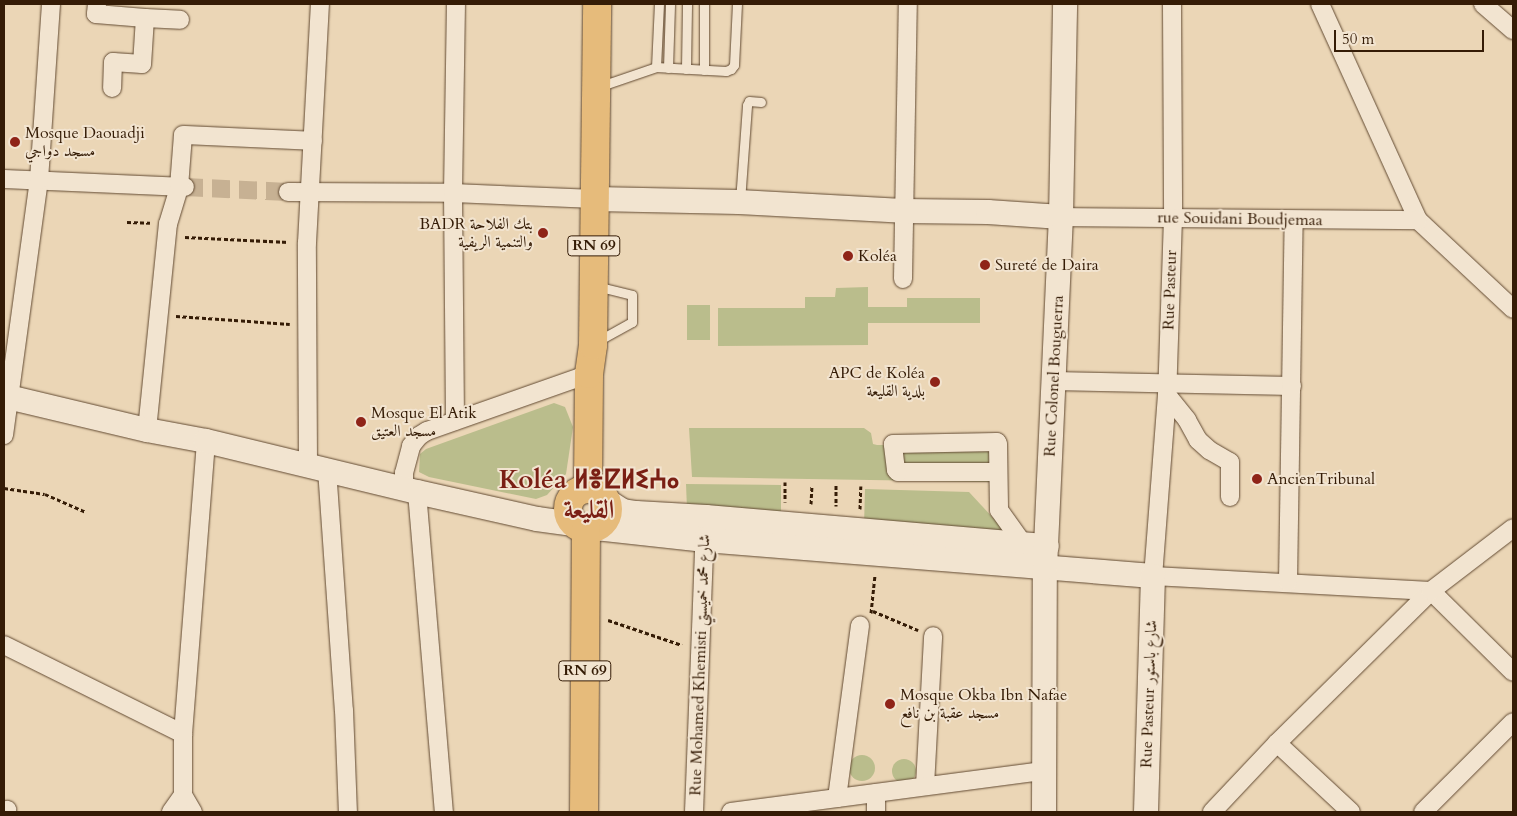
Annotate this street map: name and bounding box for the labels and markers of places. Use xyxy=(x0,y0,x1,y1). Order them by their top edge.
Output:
place label: Mosque Daouadji مسجد دواجي xyxy=(25,123,145,161)
marker: Mosque Daouadji مسجد دواجي xyxy=(9,136,21,148)
place label: BADR بتك الفلاحة والتنمية الريفية xyxy=(419,214,533,252)
marker: BADR بتك الفلاحة والتنمية الريفية xyxy=(537,227,549,239)
place label: Koléa xyxy=(858,246,897,266)
marker: Koléa xyxy=(842,250,854,262)
place label: Sureté de Daira xyxy=(995,255,1099,275)
marker: Sureté de Daira xyxy=(979,259,991,271)
place label: APC de Koléa بلدية القليعة xyxy=(829,363,925,401)
marker: APC de Koléa بلدية القليعة xyxy=(929,376,941,388)
place label: Mosque El Atik مسجد العتيق xyxy=(371,403,477,441)
marker: Mosque El Atik مسجد العتيق xyxy=(355,416,367,428)
place label: AncienTribunal xyxy=(1267,469,1375,489)
marker: AncienTribunal xyxy=(1251,473,1263,485)
place label: Mosque Okba Ibn Nafae مسجد عقبة بن نافع xyxy=(900,685,1067,723)
marker: Mosque Okba Ibn Nafae مسجد عقبة بن نافع xyxy=(884,698,896,710)

